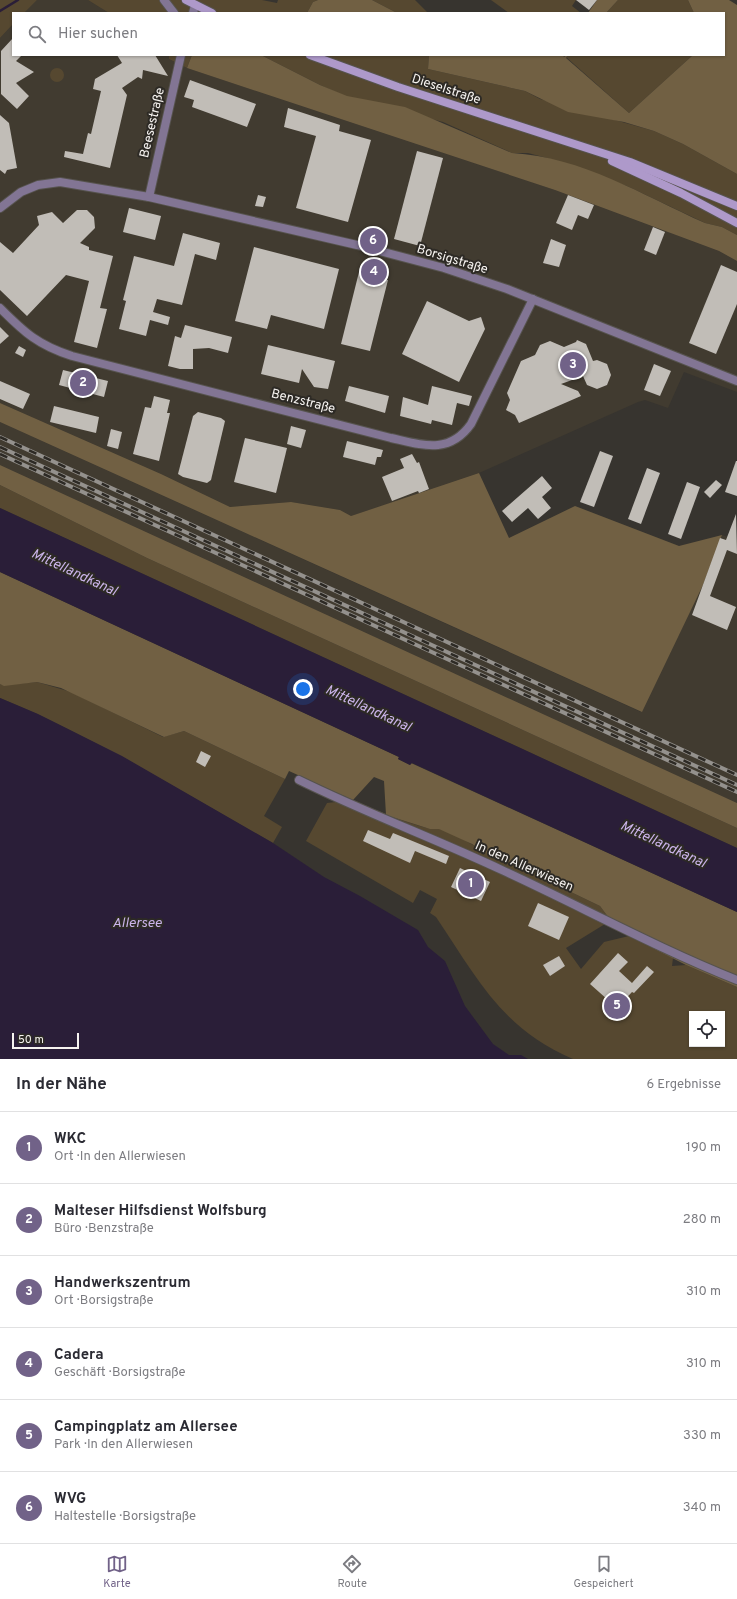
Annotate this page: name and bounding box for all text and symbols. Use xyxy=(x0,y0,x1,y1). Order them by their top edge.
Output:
search box xyxy=(12,12,725,56)
icon: search xyxy=(26,23,48,45)
text: Hier suchen xyxy=(58,25,138,44)
street label: Dieselstraße xyxy=(409,71,483,109)
street label: Beesestraße xyxy=(137,86,169,160)
pin: 6 xyxy=(360,226,386,256)
street label: Borsigstraße xyxy=(414,242,490,278)
pin: 4 xyxy=(361,257,387,287)
pin: 3 xyxy=(560,350,586,380)
pin: 2 xyxy=(70,368,96,398)
street label: Benzstraße xyxy=(269,386,337,418)
water label: Mittellandkanal xyxy=(28,546,121,601)
your location xyxy=(293,679,313,699)
water label: Mittellandkanal xyxy=(322,682,415,737)
water label: Mittellandkanal xyxy=(617,818,710,873)
street label: In den Allerwiesen xyxy=(472,838,576,896)
pin: 1 xyxy=(458,869,484,899)
water label: Allersee xyxy=(112,915,163,932)
pin: 5 xyxy=(604,991,630,1021)
map controls xyxy=(689,1011,725,1047)
button: locate xyxy=(689,1011,725,1047)
scale bar xyxy=(12,1031,79,1050)
text: 50 m xyxy=(18,1033,44,1047)
text: In der Nähe xyxy=(16,1074,107,1096)
text: 6 Ergebnisse xyxy=(647,1077,721,1093)
text: WKC xyxy=(54,1130,86,1149)
text: 1 xyxy=(26,1140,32,1156)
text: 190 m xyxy=(686,1140,721,1156)
text: Ort · In den Allerwiesen xyxy=(54,1149,186,1165)
text: Malteser Hilfsdienst Wolfsburg xyxy=(54,1202,267,1221)
text: 2 xyxy=(25,1212,33,1228)
text: 280 m xyxy=(683,1212,721,1228)
text: Büro · Benzstraße xyxy=(54,1221,154,1237)
text: Handwerkszentrum xyxy=(54,1274,191,1293)
text: 3 xyxy=(25,1284,33,1300)
text: 310 m xyxy=(686,1284,721,1300)
text: Ort · Borsigstraße xyxy=(54,1293,153,1309)
text: Cadera xyxy=(54,1346,104,1365)
text: 4 xyxy=(25,1356,33,1372)
text: 310 m xyxy=(686,1356,721,1372)
text: Geschäft · Borsigstraße xyxy=(54,1365,186,1381)
text: Campingplatz am Allersee xyxy=(54,1418,238,1437)
text: 5 xyxy=(25,1428,33,1444)
text: 330 m xyxy=(683,1428,721,1444)
text: Park · In den Allerwiesen xyxy=(54,1437,193,1453)
text: WVG xyxy=(54,1490,86,1509)
text: 6 xyxy=(25,1500,33,1516)
text: 340 m xyxy=(683,1500,721,1516)
text: Haltestelle · Borsigstraße xyxy=(54,1509,196,1525)
tab: Karte xyxy=(103,1553,131,1591)
tab: Route xyxy=(337,1553,367,1591)
tab: Gespeichert xyxy=(574,1553,634,1591)

